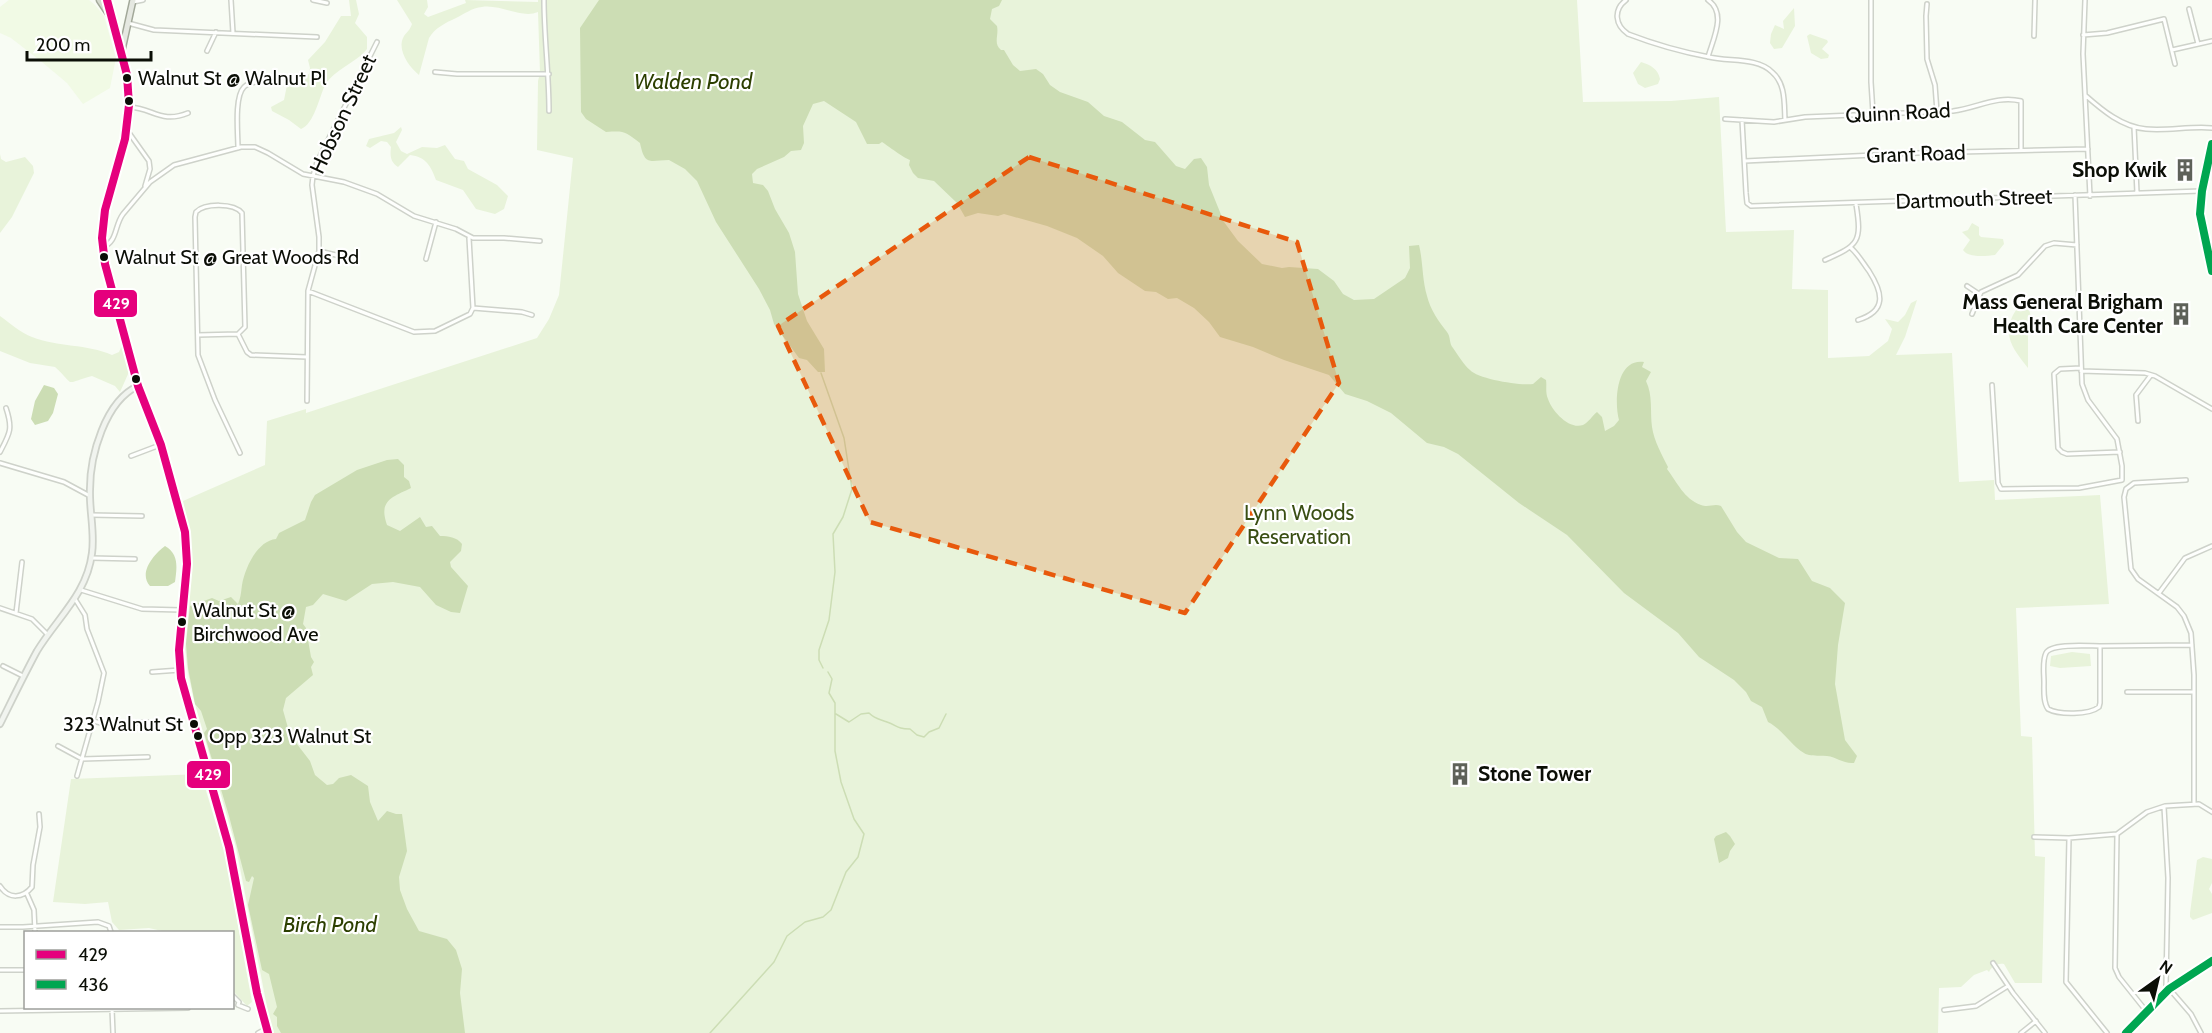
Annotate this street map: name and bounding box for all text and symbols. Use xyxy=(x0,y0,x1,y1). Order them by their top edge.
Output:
scale bar xyxy=(27,24,152,62)
text: 200 m xyxy=(36,34,90,56)
street label: Hobson Street xyxy=(304,50,381,177)
place label: Walnut St @ Walnut Pl xyxy=(138,66,327,90)
water label: Walden Pond xyxy=(634,68,753,95)
marker: Walnut St @ Walnut Pl xyxy=(121,72,133,84)
unlabelled marker xyxy=(123,95,135,107)
street label: Quinn Road xyxy=(1845,97,1951,128)
street label: Grant Road xyxy=(1866,139,1966,168)
place label: Shop Kwik xyxy=(2072,157,2168,182)
building icon: Shop Kwik xyxy=(2172,157,2198,183)
street label: Dartmouth Street xyxy=(1895,183,2053,214)
place label: Walnut St @ Great Woods Rd xyxy=(115,245,359,269)
marker: Walnut St @ Great Woods Rd xyxy=(98,251,110,263)
line badge: 429 xyxy=(93,289,138,318)
place label: Mass General Brigham Health Care Center xyxy=(1962,289,2163,338)
text: 429 xyxy=(102,294,130,313)
building icon: Mass General Brigham Health Care Center xyxy=(2168,301,2194,327)
unlabelled marker xyxy=(130,373,142,385)
park label: Lynn Woods Reservation xyxy=(1244,500,1354,549)
place label: Walnut St @ Birchwood Ave xyxy=(193,598,318,646)
marker: Walnut St @ Birchwood Ave xyxy=(176,616,188,628)
place label: 323 Walnut St xyxy=(63,712,183,736)
marker: 323 Walnut St xyxy=(188,718,200,730)
place label: Opp 323 Walnut St xyxy=(209,724,371,748)
marker: Opp 323 Walnut St xyxy=(192,730,204,742)
line badge: 429 xyxy=(186,760,231,789)
building icon: Stone Tower xyxy=(1447,761,1473,787)
place label: Stone Tower xyxy=(1478,761,1591,786)
text: 429 xyxy=(194,765,222,784)
water label: Birch Pond xyxy=(283,911,378,938)
legend xyxy=(24,931,234,1009)
text: 429 xyxy=(78,944,108,966)
north arrow xyxy=(2128,949,2188,1009)
text: N xyxy=(2156,956,2176,978)
text: 436 xyxy=(78,974,108,996)

